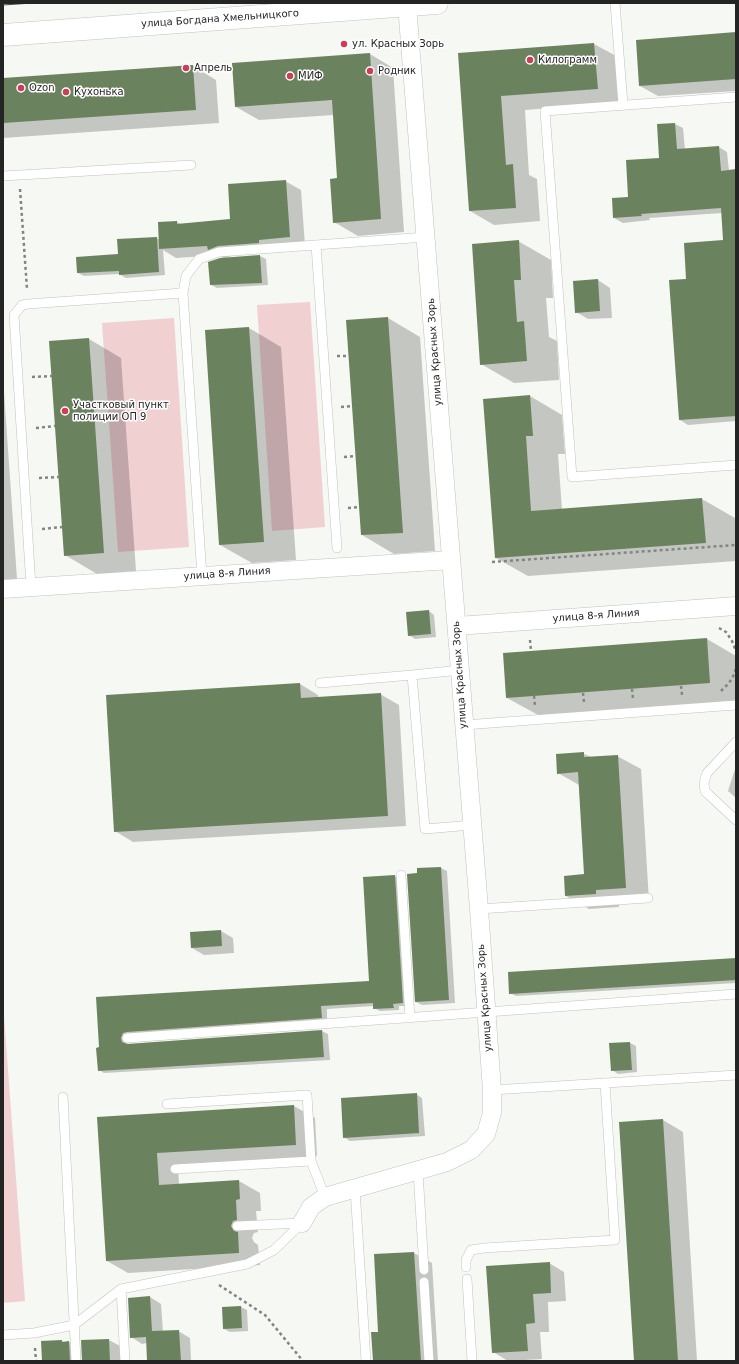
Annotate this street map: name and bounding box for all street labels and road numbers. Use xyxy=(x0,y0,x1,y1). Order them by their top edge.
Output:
street label: улица Богдана Хмельницкого xyxy=(141,7,299,31)
street label: улица Красных Зорь xyxy=(425,298,445,406)
street label: улица 8-я Линия xyxy=(183,565,271,583)
street label: улица 8-я Линия xyxy=(552,607,640,625)
street label: улица Красных Зорь xyxy=(450,621,470,729)
street label: улица Красных Зорь xyxy=(475,944,495,1052)

